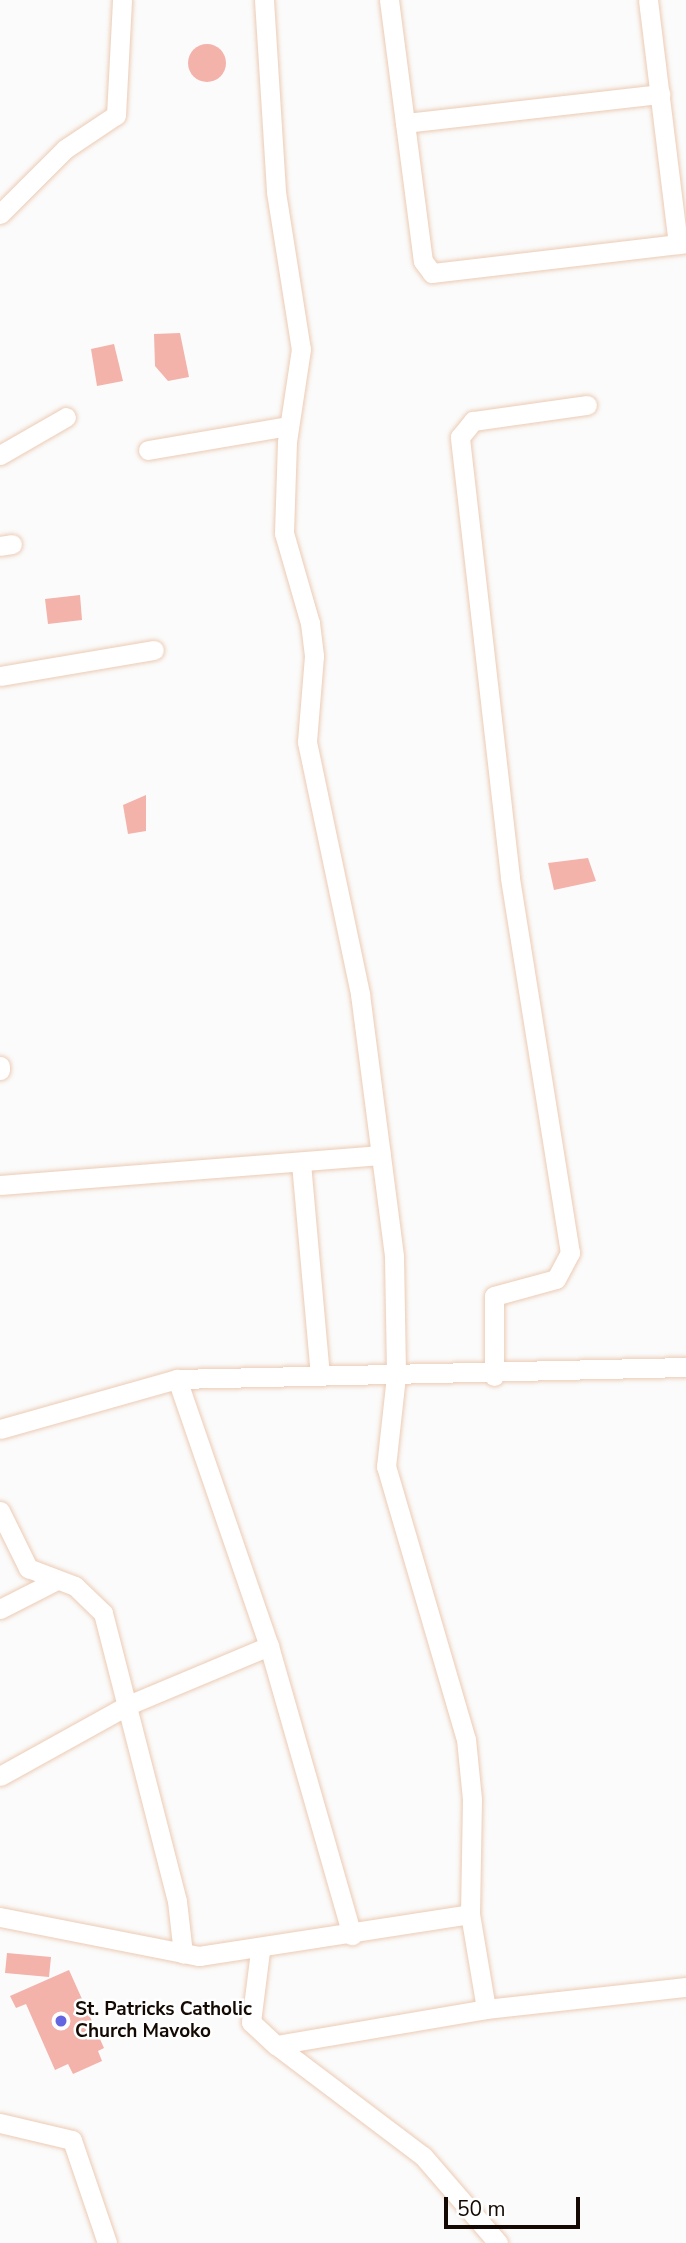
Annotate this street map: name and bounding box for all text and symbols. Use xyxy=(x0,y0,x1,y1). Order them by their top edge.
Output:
place label: St. Patricks Catholic Church Mavoko xyxy=(75,1999,252,2043)
marker: St. Patricks Catholic Church Mavoko xyxy=(53,2013,69,2029)
scale bar xyxy=(448,2184,584,2228)
text: 50 m xyxy=(457,2195,506,2223)

